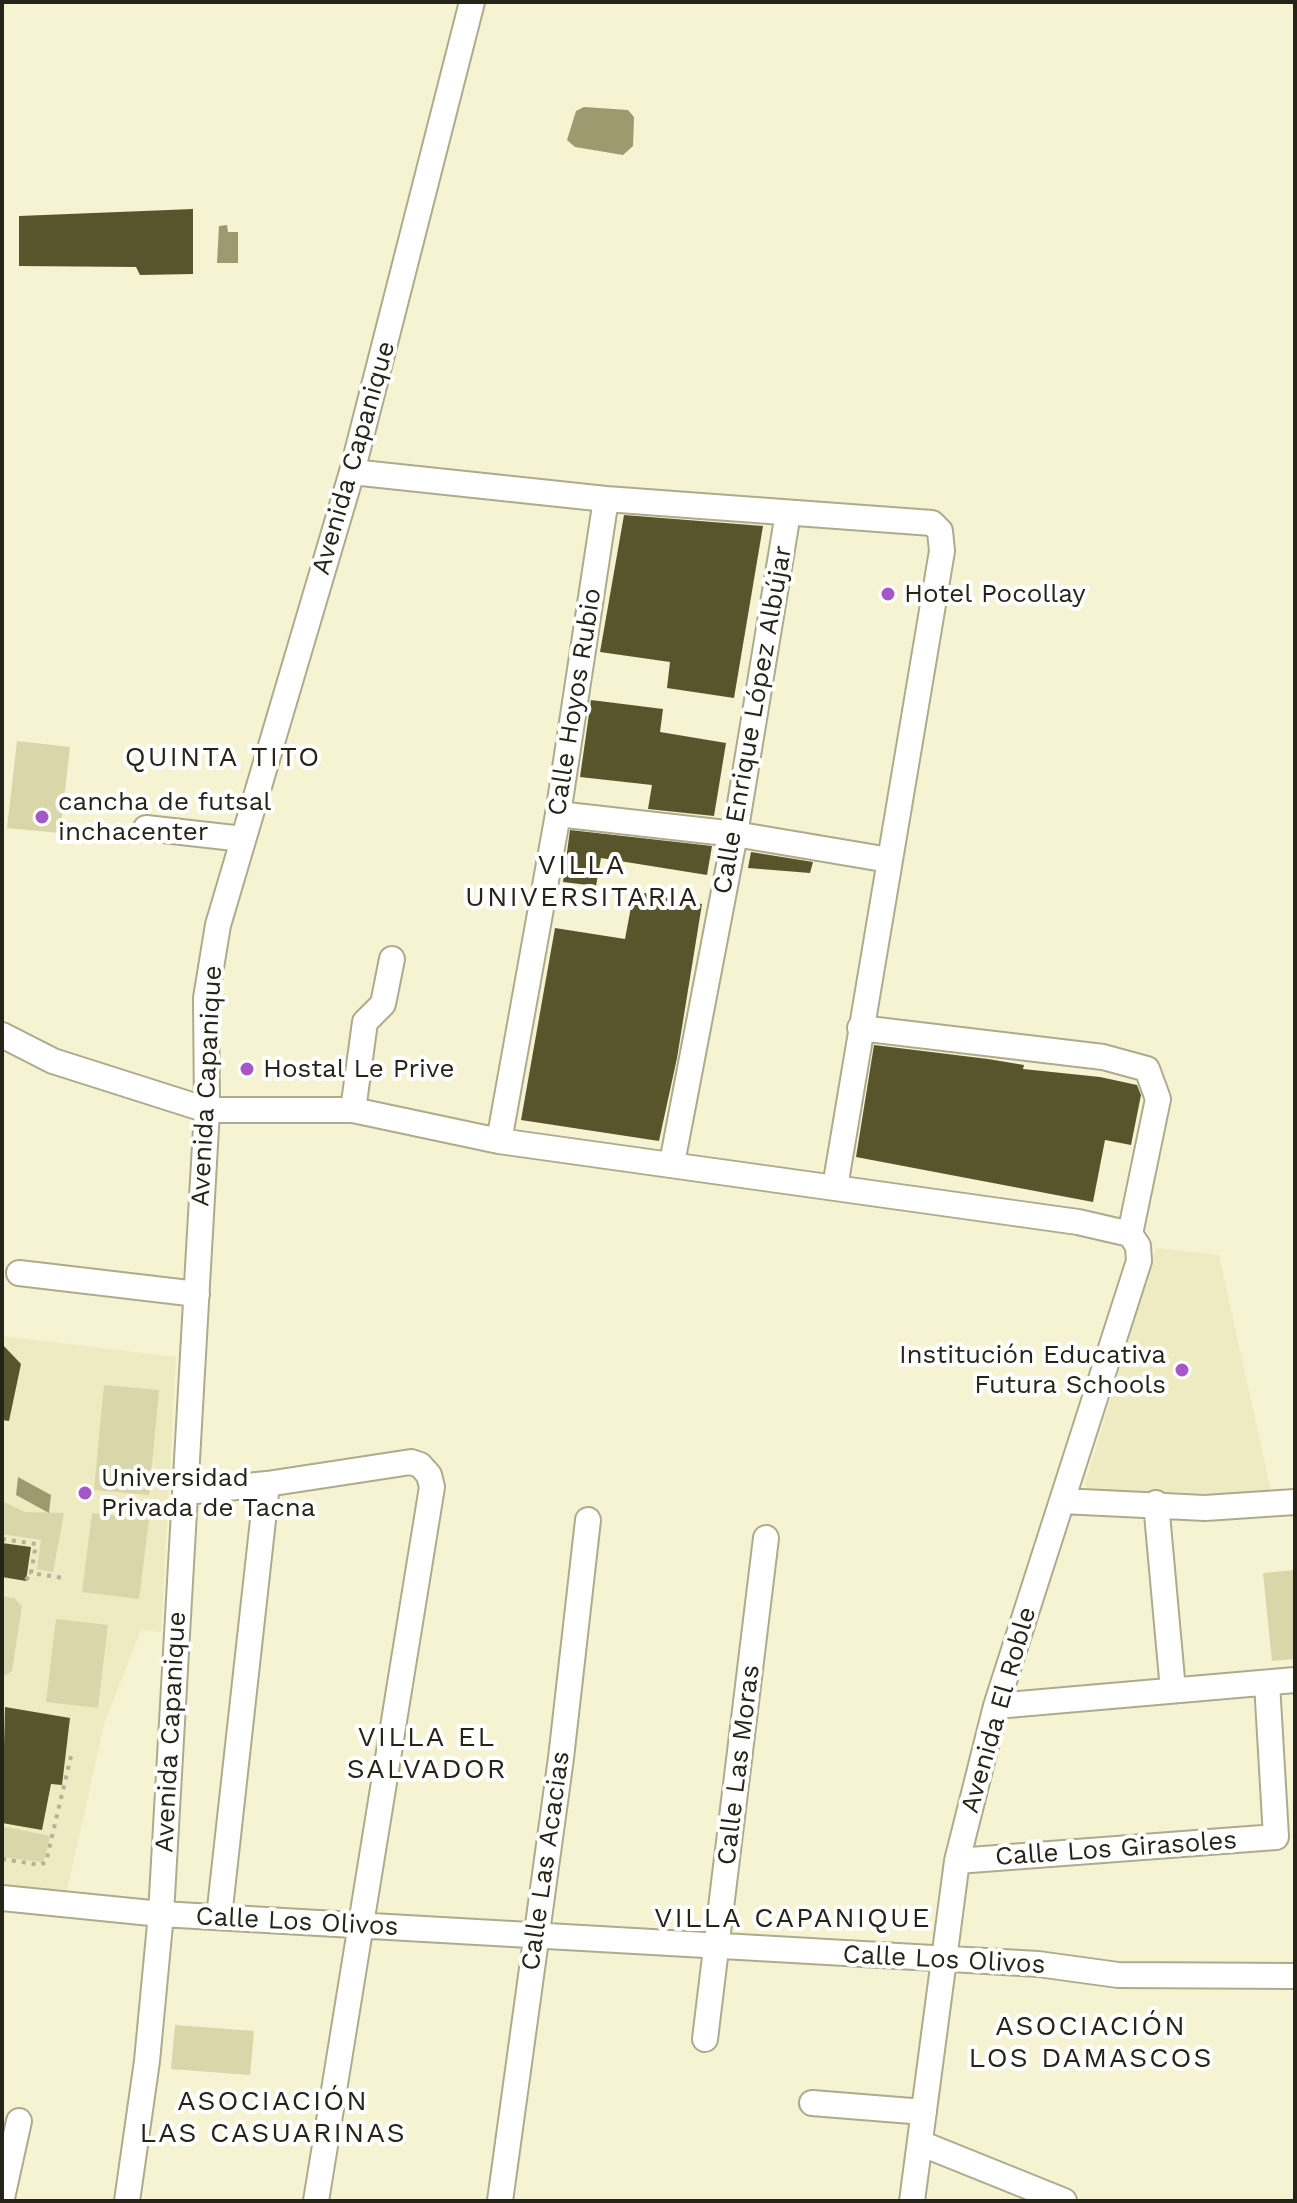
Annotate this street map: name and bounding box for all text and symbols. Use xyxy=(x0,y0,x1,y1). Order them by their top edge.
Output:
street label: Avenida Capanique xyxy=(306,338,402,578)
street label: Calle Enrique López Albújar xyxy=(707,543,799,897)
place label: Hotel Pocollay xyxy=(904,578,1086,610)
marker: Hotel Pocollay xyxy=(879,585,897,603)
street label: Calle Hoyos Rubio xyxy=(542,586,608,818)
district label: QUINTA TITO xyxy=(125,741,321,775)
place label: cancha de futsal inchacenter xyxy=(58,786,271,848)
marker: cancha de futsal inchacenter xyxy=(33,808,51,826)
district label: VILLA UNIVERSITARIA xyxy=(465,849,699,915)
street label: Avenida Capanique xyxy=(185,965,229,1207)
place label: Hostal Le Prive xyxy=(263,1053,455,1085)
marker: Hostal Le Prive xyxy=(238,1060,256,1078)
place label: Institución Educativa Futura Schools xyxy=(899,1339,1166,1400)
marker: Institución Educativa Futura Schools xyxy=(1173,1361,1191,1379)
place label: Universidad Privada de Tacna xyxy=(101,1462,315,1524)
marker: Universidad Privada de Tacna xyxy=(76,1484,94,1502)
street label: Avenida El Roble xyxy=(955,1603,1043,1817)
street label: Avenida Capanique xyxy=(149,1611,193,1853)
street label: Calle Las Moras xyxy=(711,1663,767,1867)
district label: VILLA EL SALVADOR xyxy=(347,1721,507,1787)
street label: Calle Las Acacias xyxy=(515,1749,577,1973)
street label: Calle Los Girasoles xyxy=(994,1825,1238,1873)
street label: Calle Los Olivos xyxy=(195,1901,399,1943)
district label: VILLA CAPANIQUE xyxy=(654,1902,932,1936)
street label: Calle Los Olivos xyxy=(842,1939,1046,1981)
district label: ASOCIACIÓN LOS DAMASCOS xyxy=(969,2010,1213,2076)
district label: ASOCIACIÓN LAS CASUARINAS xyxy=(139,2085,407,2151)

